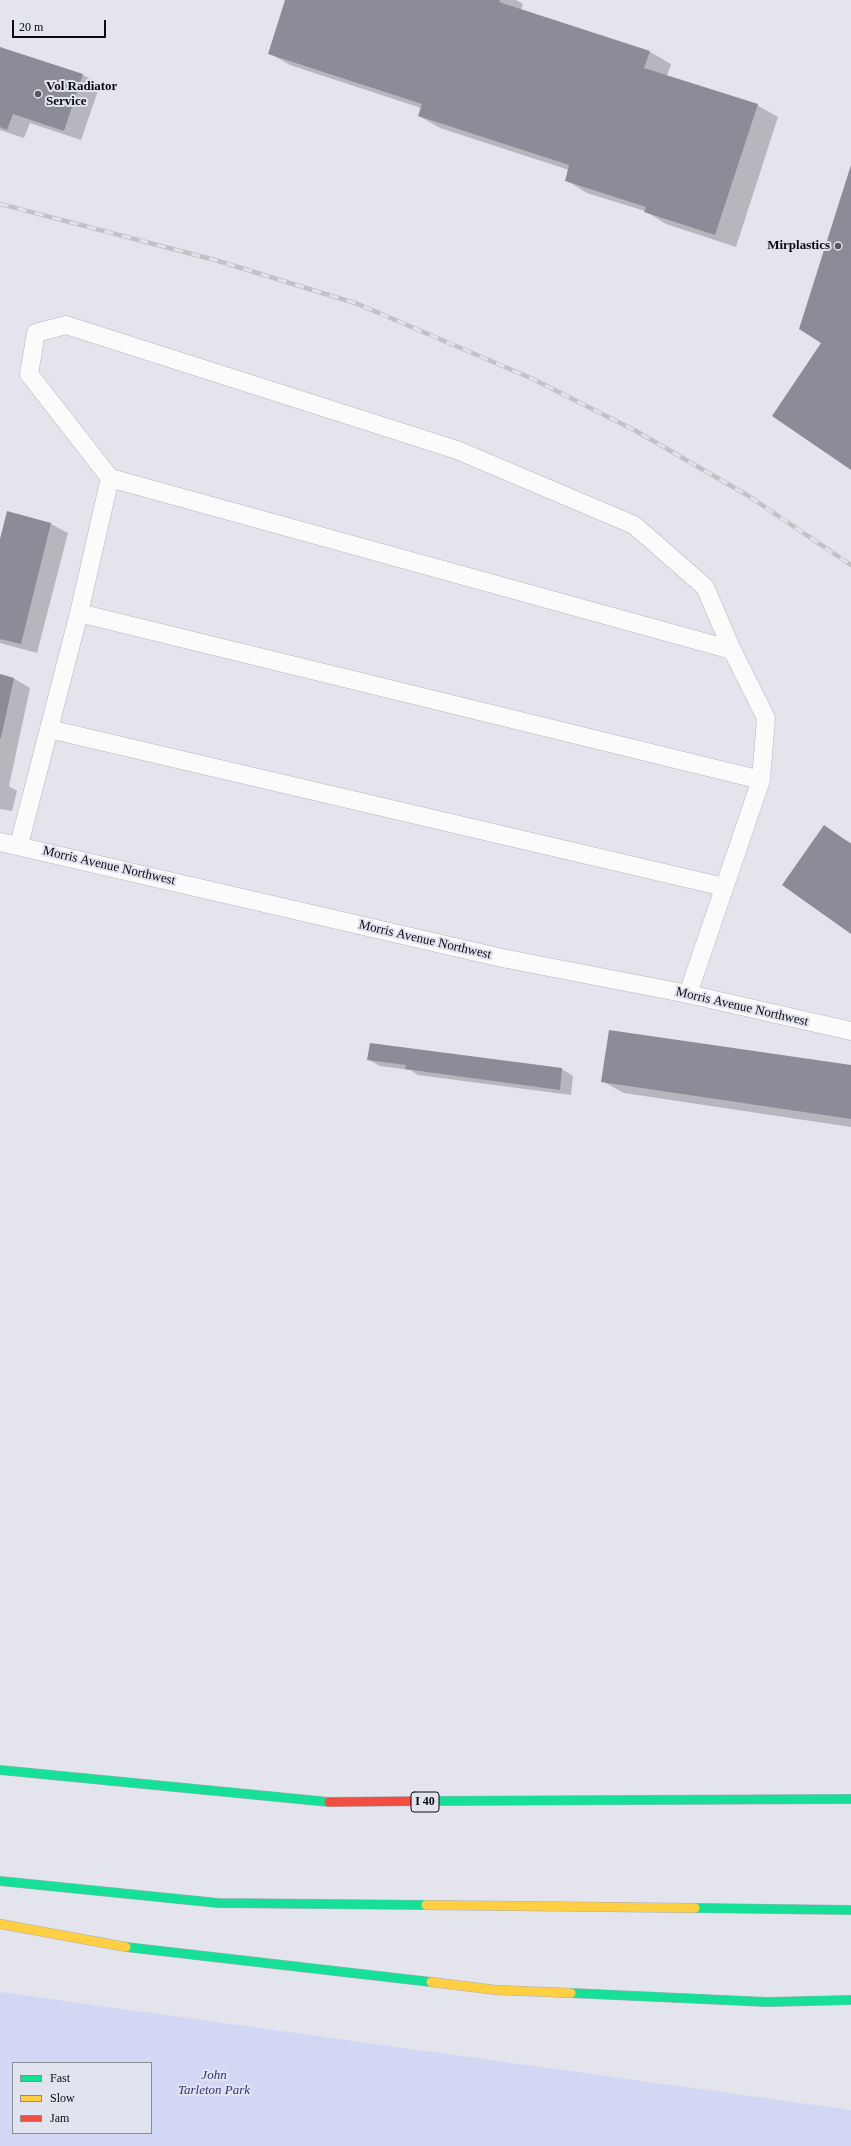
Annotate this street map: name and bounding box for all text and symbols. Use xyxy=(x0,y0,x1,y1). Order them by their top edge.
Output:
scale bar xyxy=(14,12,108,38)
text: 20 m xyxy=(19,20,43,34)
place label: Vol Radiator Service xyxy=(46,79,117,110)
marker: Vol Radiator Service xyxy=(33,89,43,99)
place label: Mirplastics xyxy=(767,238,830,254)
marker: Mirplastics xyxy=(833,241,843,251)
street label: Morris Avenue Northwest xyxy=(41,843,177,889)
street label: Morris Avenue Northwest xyxy=(357,917,493,963)
street label: Morris Avenue Northwest xyxy=(674,984,810,1030)
road number: I 40 xyxy=(411,1792,439,1812)
legend xyxy=(12,2062,152,2134)
park label: John Tarleton Park xyxy=(178,2068,250,2099)
text: Fast xyxy=(50,2071,70,2085)
text: Slow xyxy=(50,2091,75,2105)
text: Jam xyxy=(50,2111,69,2125)

